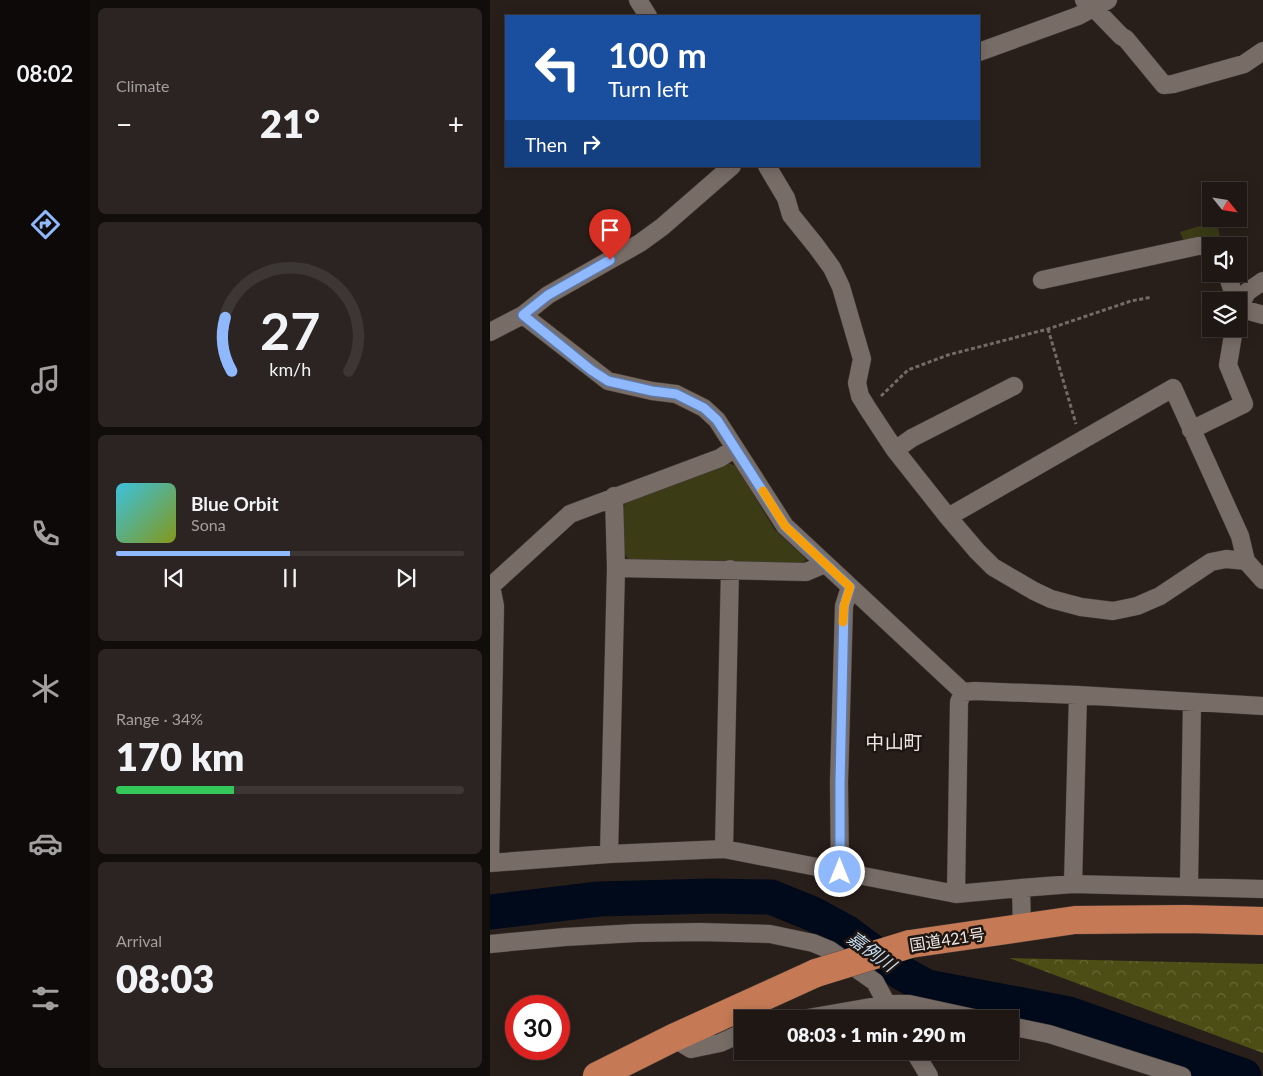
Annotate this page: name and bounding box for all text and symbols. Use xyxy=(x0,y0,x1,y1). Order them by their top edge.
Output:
text: 100 m xyxy=(608,33,707,75)
icon: left xyxy=(525,35,590,100)
text: 08:02 xyxy=(17,60,73,87)
text: Turn left xyxy=(608,75,689,102)
text: Climate xyxy=(116,76,169,95)
text: 21° xyxy=(260,100,320,146)
text: − xyxy=(116,107,132,141)
text: + xyxy=(448,107,464,141)
icon: right xyxy=(577,130,605,158)
text: Then xyxy=(525,133,567,156)
north arrow xyxy=(1202,182,1248,228)
map controls xyxy=(1202,182,1247,337)
icon: directions xyxy=(28,207,63,242)
pin xyxy=(589,209,631,260)
icon: arrive xyxy=(596,216,624,244)
button: sound xyxy=(1202,237,1247,282)
button: layers xyxy=(1202,292,1247,337)
text: 27 xyxy=(260,299,320,361)
text: km/h xyxy=(269,358,311,380)
icon: music xyxy=(28,362,63,397)
text: Blue Orbit xyxy=(191,492,279,515)
text: Sona xyxy=(191,515,226,534)
icon: phone xyxy=(28,516,63,551)
icon: previous xyxy=(160,564,188,592)
icon: pause xyxy=(276,564,304,592)
icon: next xyxy=(392,564,420,592)
icon: climate xyxy=(28,671,63,706)
text: Range · 34% xyxy=(116,709,203,728)
district label: 中山町 xyxy=(865,730,923,753)
text: 170 km xyxy=(116,733,244,779)
icon: car xyxy=(28,826,63,861)
position arrow xyxy=(813,845,865,897)
street label: 国道421号 xyxy=(908,924,986,954)
water label: 嘉例川 xyxy=(844,926,902,977)
text: Arrival xyxy=(116,931,162,950)
text: 08:03 xyxy=(116,955,214,1001)
icon: filters xyxy=(28,981,63,1016)
speed limit sign: 30 xyxy=(505,995,570,1060)
text: 08:03 · 1 min · 290 m xyxy=(787,1023,966,1046)

